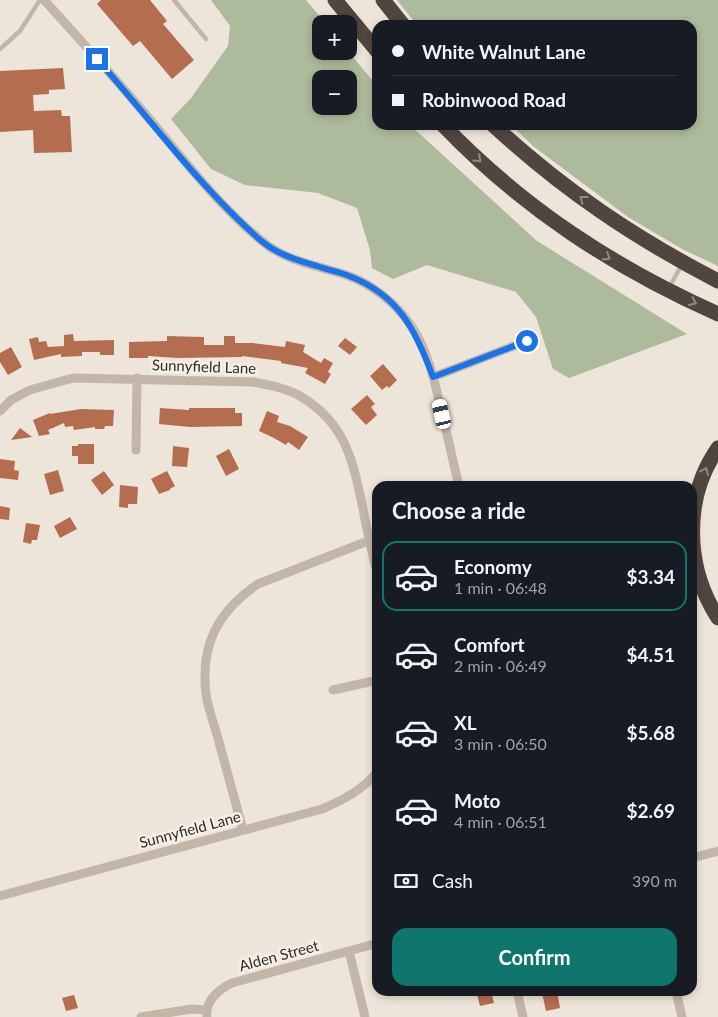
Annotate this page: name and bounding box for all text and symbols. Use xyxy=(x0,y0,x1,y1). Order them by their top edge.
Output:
map controls xyxy=(312,15,357,115)
button: + xyxy=(312,15,357,60)
text: White Walnut Lane xyxy=(422,40,586,63)
route end xyxy=(86,48,108,70)
button: − xyxy=(312,70,357,115)
text: Robinwood Road xyxy=(422,88,566,111)
one-way arrow xyxy=(472,153,481,162)
one-way arrow xyxy=(580,197,589,205)
one-way arrow xyxy=(602,250,611,260)
one-way arrow xyxy=(688,296,697,307)
route start xyxy=(516,330,538,352)
street label: Sunnyfield Lane xyxy=(152,355,257,377)
car xyxy=(431,398,452,430)
one-way arrow xyxy=(698,467,709,476)
text: Choose a ride xyxy=(392,497,526,524)
icon: car xyxy=(394,554,439,599)
text: Economy xyxy=(454,555,532,578)
text: $3.34 xyxy=(626,565,675,588)
text: 1 min · 06:48 xyxy=(454,578,547,597)
icon: car xyxy=(394,632,439,677)
text: Comfort xyxy=(454,633,525,656)
text: $4.51 xyxy=(626,643,675,666)
text: 2 min · 06:49 xyxy=(454,656,547,675)
icon: car xyxy=(394,710,439,755)
text: XL xyxy=(454,711,477,734)
text: $5.68 xyxy=(626,721,675,744)
text: 3 min · 06:50 xyxy=(454,734,547,753)
icon: car xyxy=(394,788,439,833)
text: Moto xyxy=(454,789,500,812)
text: $2.69 xyxy=(626,799,675,822)
street label: Sunnyfield Lane xyxy=(137,807,243,851)
text: 4 min · 06:51 xyxy=(454,812,547,831)
icon: cash xyxy=(392,867,420,895)
text: Cash xyxy=(432,869,473,892)
text: 390 m xyxy=(632,871,677,890)
button: Confirm xyxy=(392,928,677,986)
street label: Alden Street xyxy=(237,936,321,974)

